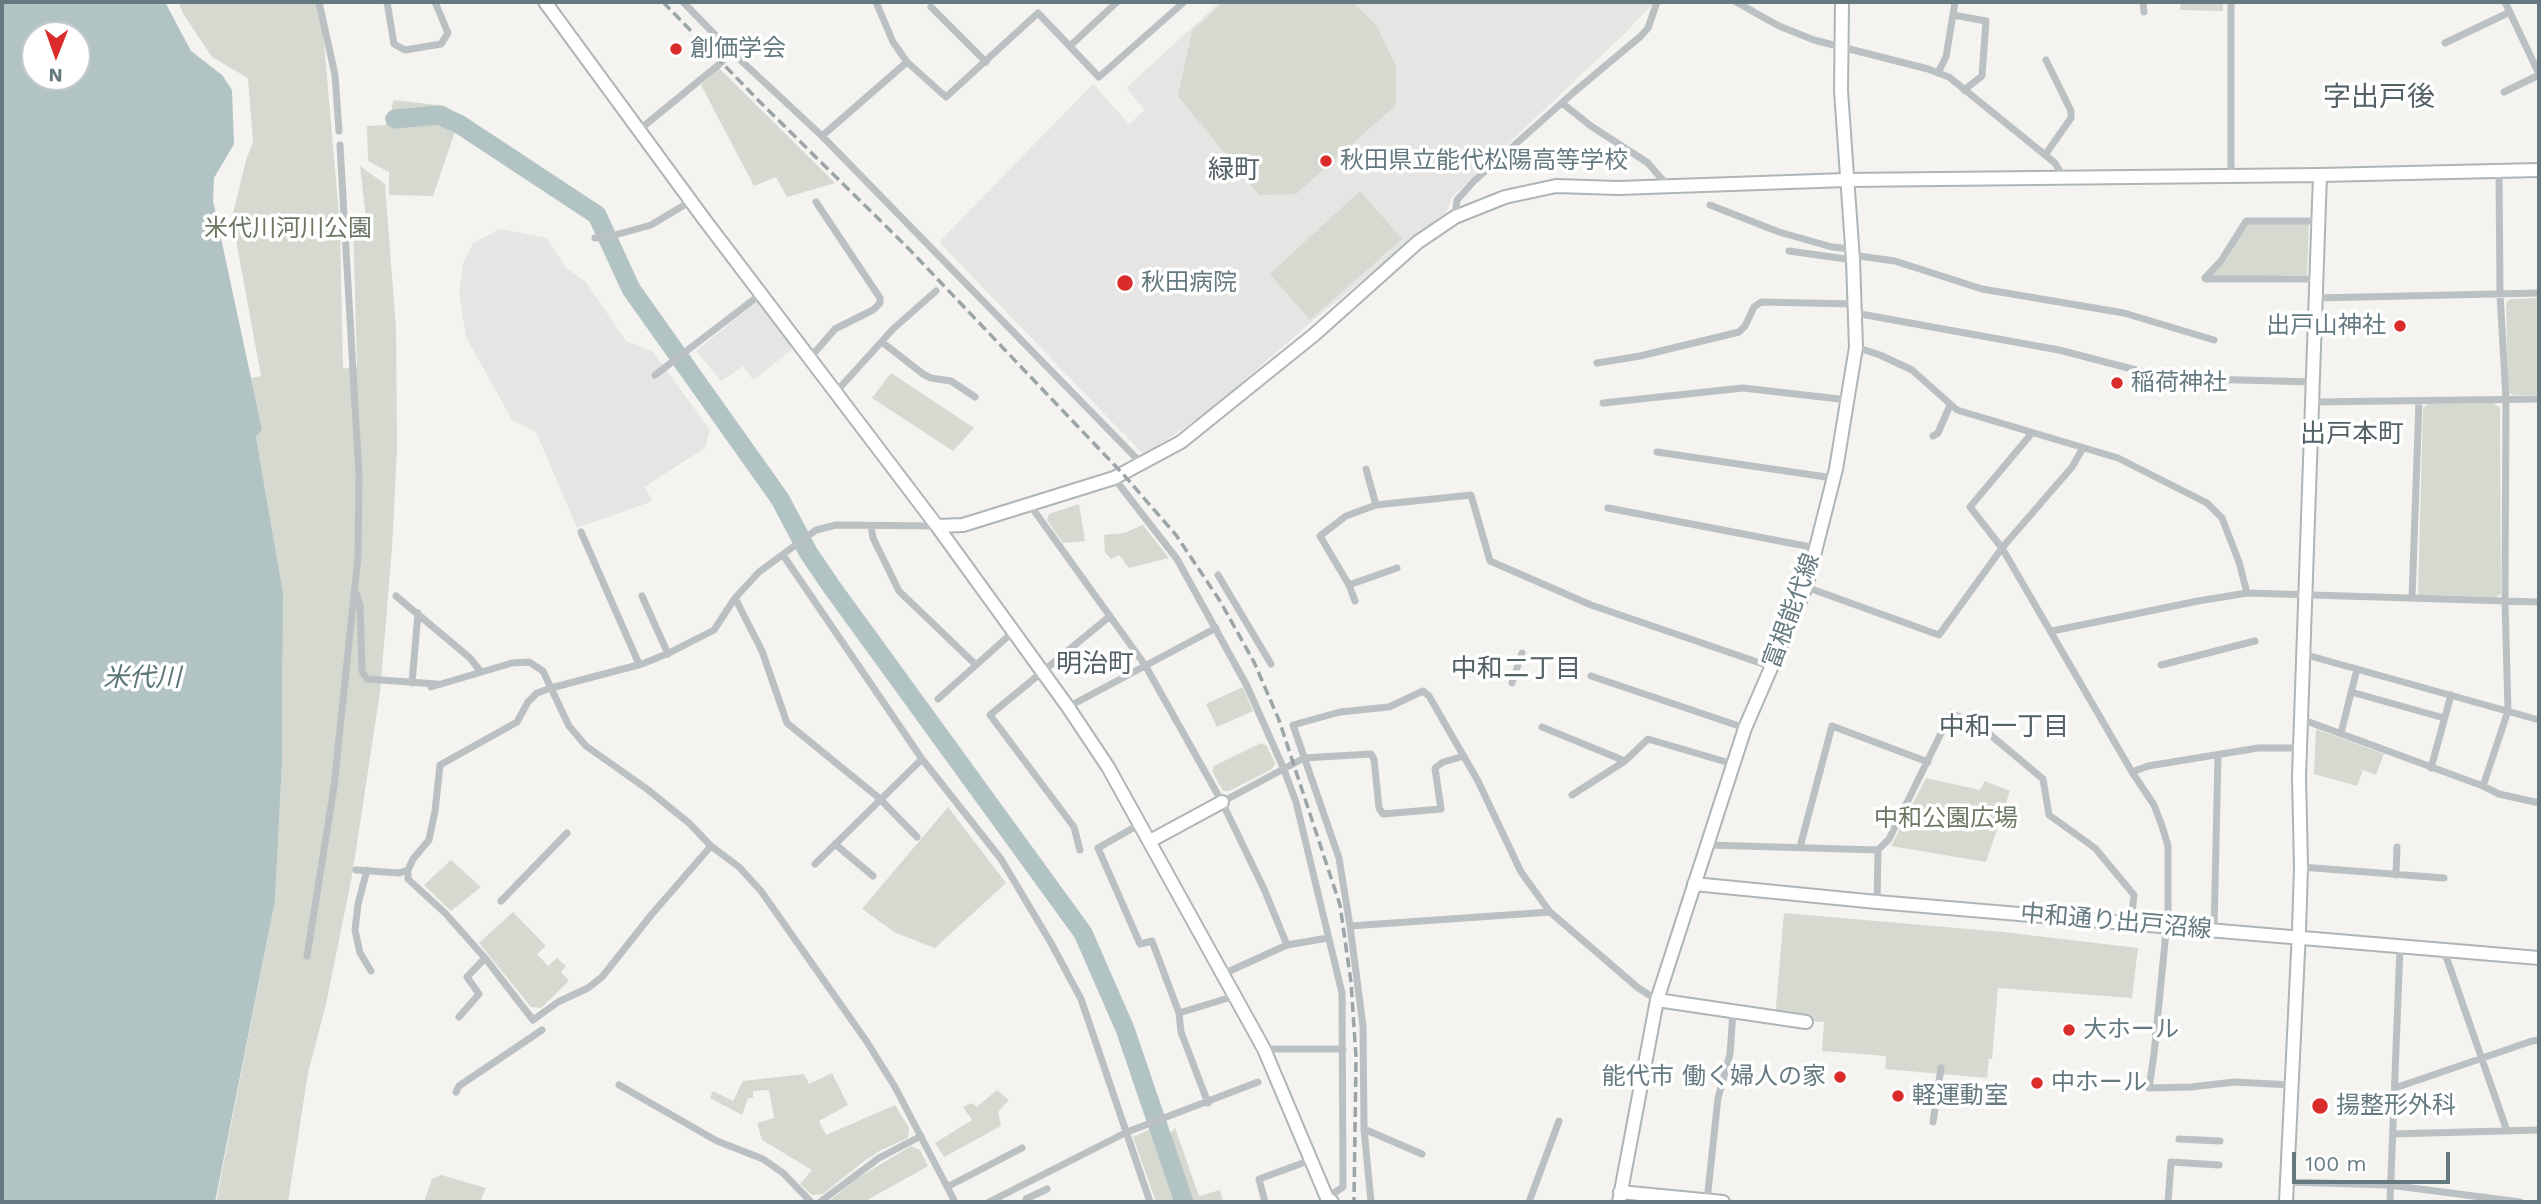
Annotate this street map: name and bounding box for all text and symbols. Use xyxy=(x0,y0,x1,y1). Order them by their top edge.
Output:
north arrow xyxy=(21,21,91,91)
place label: 創価学会 xyxy=(690,35,786,63)
marker: 創価学会 xyxy=(668,41,684,57)
text: N xyxy=(48,64,63,87)
district label: 字出戸後 xyxy=(2323,81,2435,115)
place label: 秋田県立能代松陽高等学校 xyxy=(1340,147,1628,175)
marker: 秋田県立能代松陽高等学校 xyxy=(1318,153,1334,169)
district label: 緑町 xyxy=(1208,154,1260,186)
park label: 米代川河川公園 xyxy=(204,215,372,243)
place label: 秋田病院 xyxy=(1141,269,1237,297)
marker: 秋田病院 xyxy=(1115,273,1135,293)
place label: 出戸山神社 xyxy=(2266,312,2386,340)
marker: 出戸山神社 xyxy=(2392,318,2408,334)
place label: 稲荷神社 xyxy=(2131,369,2227,397)
marker: 稲荷神社 xyxy=(2109,375,2125,391)
district label: 出戸本町 xyxy=(2300,418,2404,450)
street label: 富根能代線 xyxy=(1758,550,1826,672)
district label: 明治町 xyxy=(1056,648,1134,680)
district label: 中和二丁目 xyxy=(1451,653,1581,685)
water label: 米代川 xyxy=(103,662,181,694)
district label: 中和一丁目 xyxy=(1939,711,2069,743)
park label: 中和公園広場 xyxy=(1874,805,2018,833)
street label: 中和通り出戸沼線 xyxy=(2019,899,2213,945)
place label: 大ホール xyxy=(2083,1016,2179,1044)
marker: 大ホール xyxy=(2061,1022,2077,1038)
place label: 能代市 働く婦人の家 xyxy=(1602,1063,1826,1091)
marker: 能代市 働く婦人の家 xyxy=(1832,1069,1848,1085)
place label: 中ホール xyxy=(2051,1069,2147,1097)
marker: 中ホール xyxy=(2029,1075,2045,1091)
place label: 軽運動室 xyxy=(1912,1082,2008,1110)
marker: 軽運動室 xyxy=(1890,1088,1906,1104)
place label: 揚整形外科 xyxy=(2336,1092,2456,1120)
marker: 揚整形外科 xyxy=(2310,1096,2330,1116)
scale bar xyxy=(2296,1138,2454,1182)
text: 100 m xyxy=(2305,1151,2367,1176)

